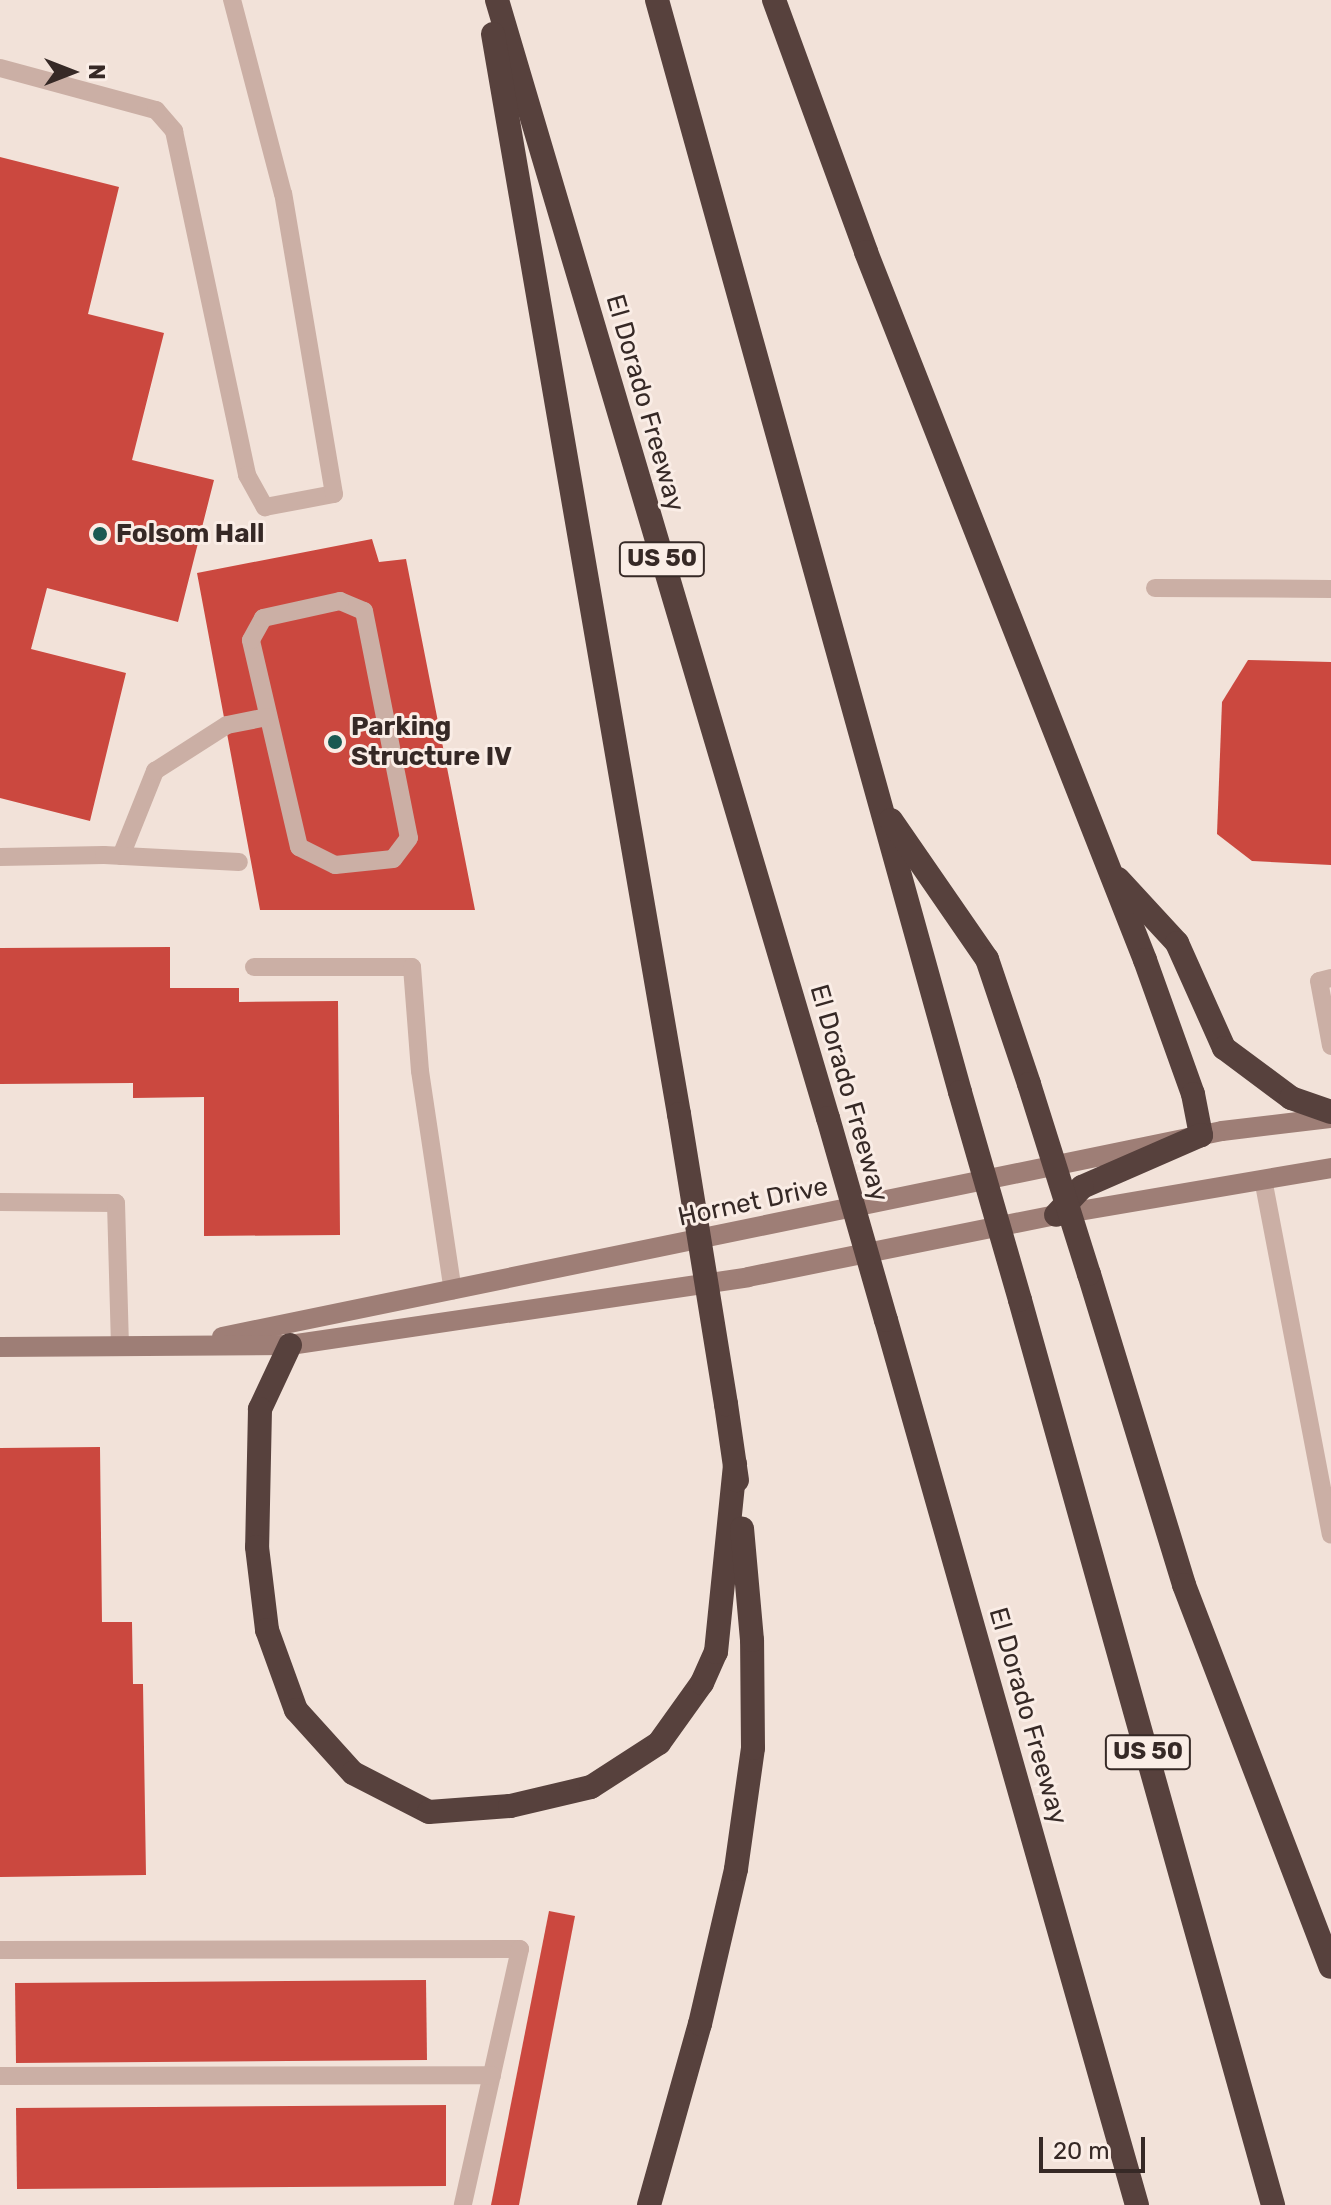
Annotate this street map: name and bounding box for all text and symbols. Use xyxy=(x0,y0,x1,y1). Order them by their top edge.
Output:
north arrow xyxy=(32,32,112,112)
text: N xyxy=(83,64,110,80)
street label: El Dorado Freeway xyxy=(599,291,691,515)
place label: Folsom Hall xyxy=(116,518,264,550)
marker: Folsom Hall xyxy=(91,525,109,543)
road number: US 50 xyxy=(618,539,706,579)
place label: Parking Structure IV xyxy=(351,711,512,772)
marker: Parking Structure IV xyxy=(326,733,344,751)
street label: El Dorado Freeway xyxy=(803,981,895,1205)
street label: Hornet Drive xyxy=(675,1171,831,1233)
street label: El Dorado Freeway xyxy=(982,1604,1074,1828)
road number: US 50 xyxy=(1104,1732,1192,1772)
scale bar xyxy=(1043,2121,1149,2171)
text: 20 m xyxy=(1053,2137,1110,2165)

